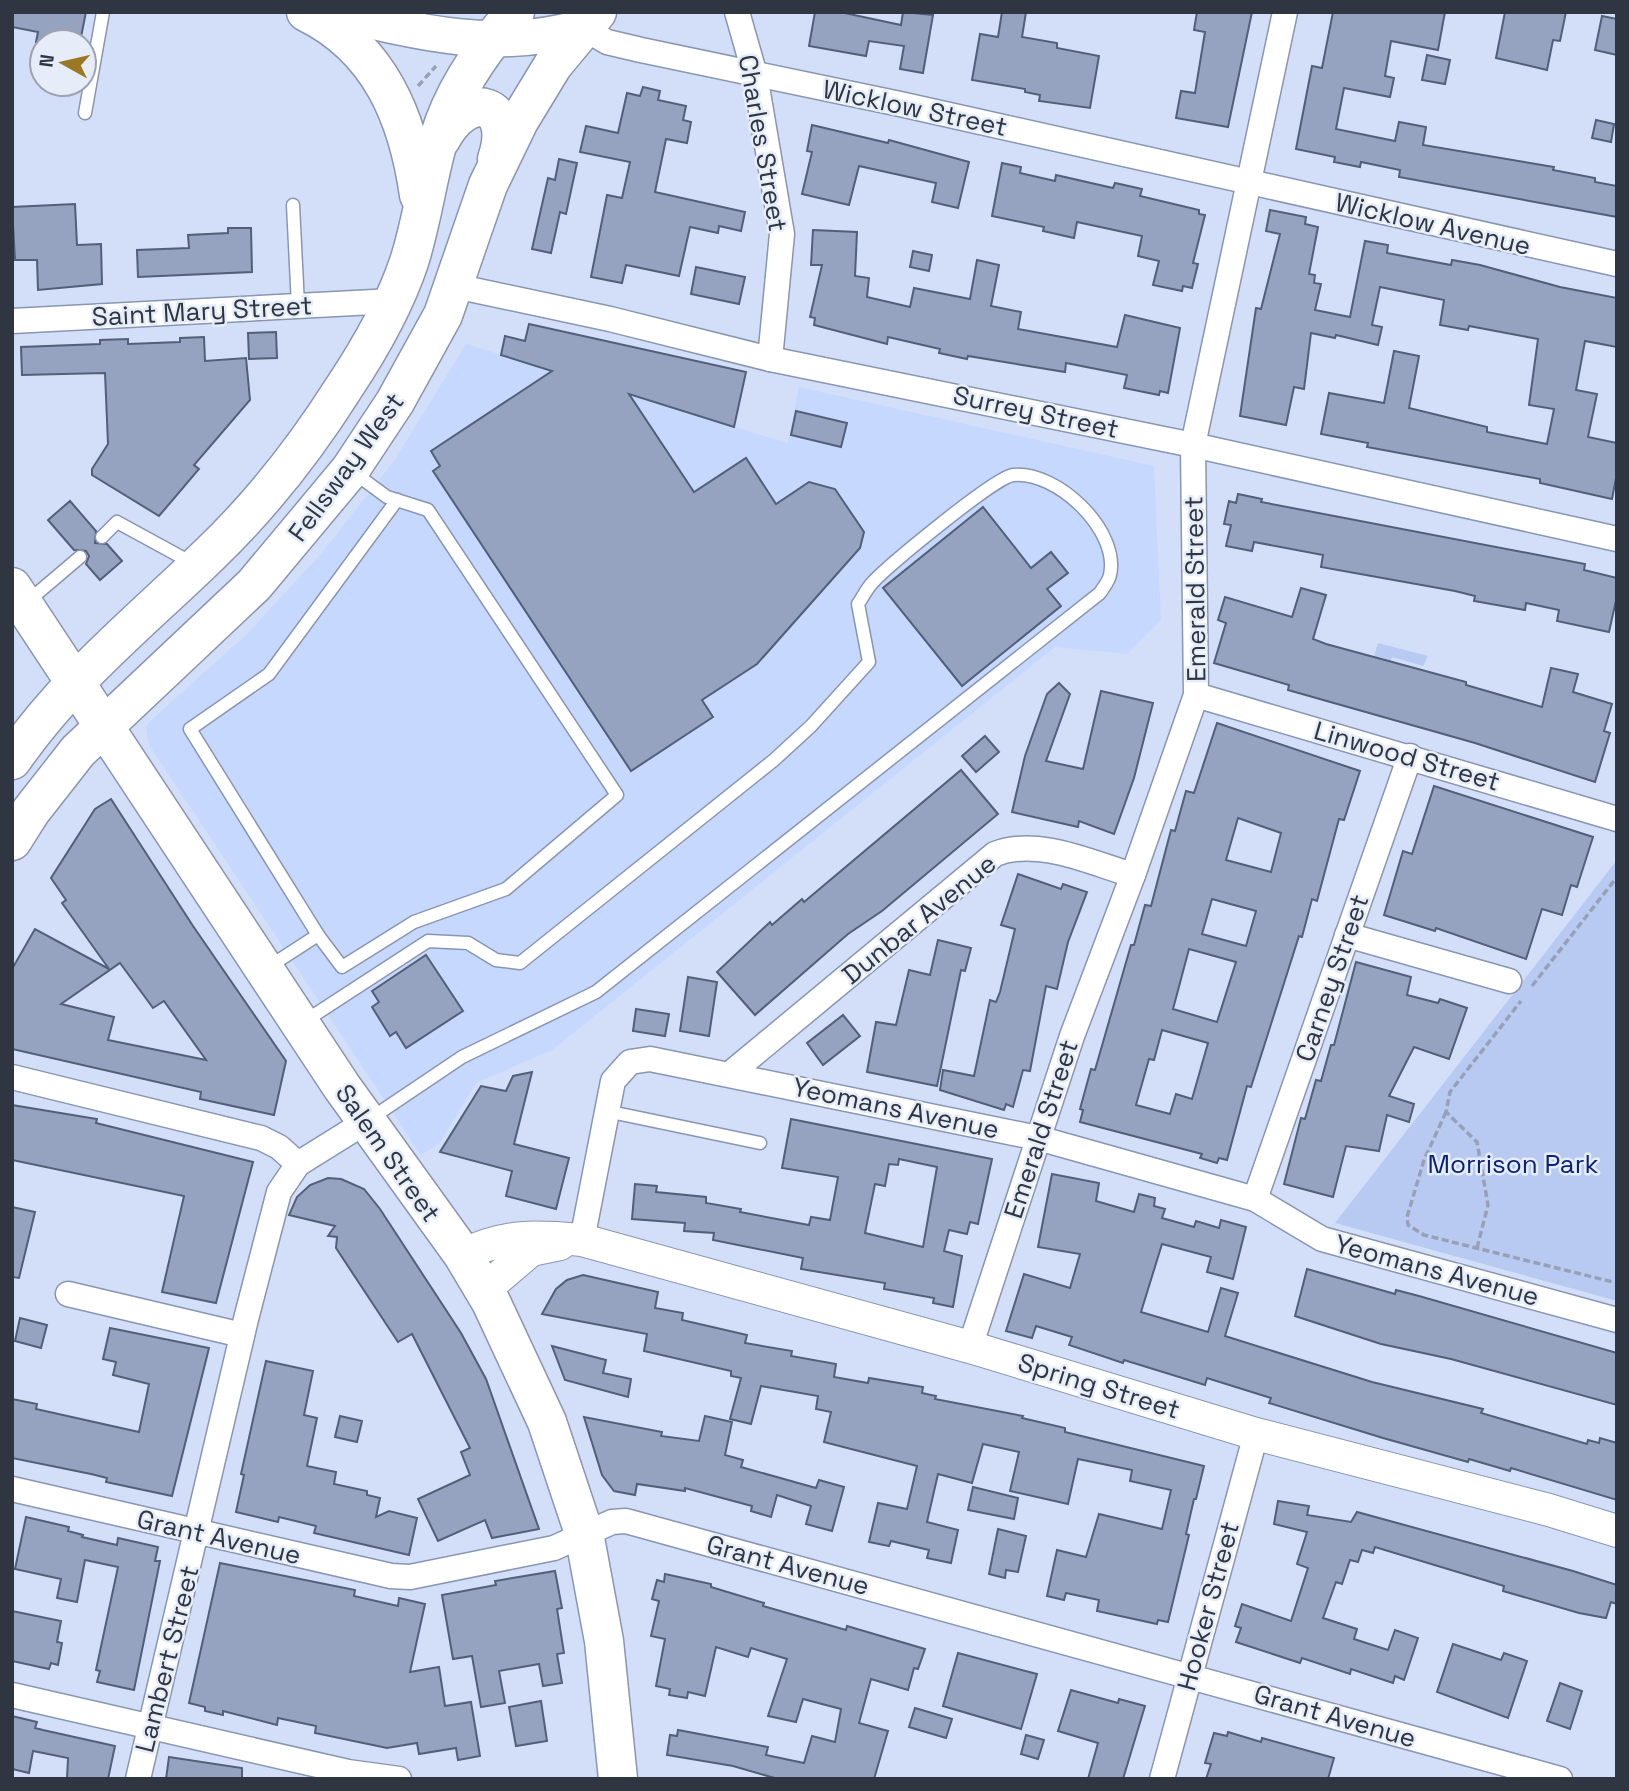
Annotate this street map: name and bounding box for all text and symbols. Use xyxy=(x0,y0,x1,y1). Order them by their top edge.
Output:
north arrow xyxy=(28,28,98,98)
street label: Charles Street xyxy=(731,52,795,234)
text: N xyxy=(33,53,60,69)
street label: Wicklow Street xyxy=(820,72,1010,144)
street label: Wicklow Avenue xyxy=(1332,185,1534,263)
street label: Saint Mary Street xyxy=(91,288,313,334)
street label: Surrey Street xyxy=(950,378,1122,446)
street label: Fellsway West xyxy=(280,386,412,548)
street label: Emerald Street xyxy=(1176,496,1214,682)
street label: Linwood Street xyxy=(1310,713,1504,799)
street label: Dunbar Avenue xyxy=(835,846,1003,992)
street label: Carney Street xyxy=(1287,890,1377,1066)
street label: Emerald Street xyxy=(996,1035,1086,1223)
street label: Yeomans Avenue xyxy=(790,1070,1002,1146)
street label: Salem Street xyxy=(328,1077,448,1229)
park label: Morrison Park xyxy=(1428,1147,1599,1181)
street label: Yeomans Avenue xyxy=(1331,1226,1543,1314)
street label: Spring Street xyxy=(1014,1345,1184,1427)
street label: Grant Avenue xyxy=(134,1502,304,1572)
street label: Hooker Street xyxy=(1169,1518,1247,1694)
street label: Grant Avenue xyxy=(703,1527,873,1603)
street label: Lambert Street xyxy=(127,1562,207,1756)
street label: Grant Avenue xyxy=(1250,1677,1420,1755)

